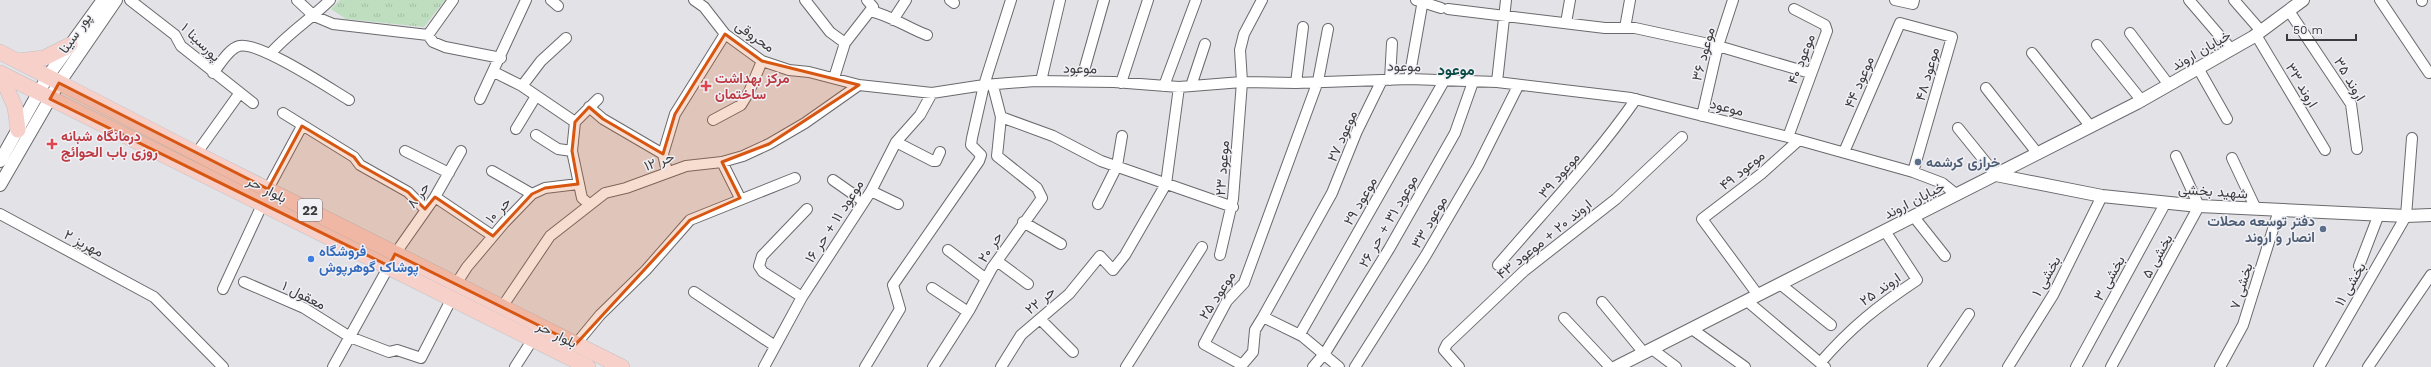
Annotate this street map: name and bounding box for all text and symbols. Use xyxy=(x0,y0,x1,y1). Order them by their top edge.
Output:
street label: پور سینا xyxy=(55,10,96,57)
scale bar xyxy=(2287,16,2356,42)
street label: محروقی xyxy=(732,17,778,56)
street label: پورسینا ۱ xyxy=(177,19,224,66)
text: 50 m xyxy=(2293,23,2323,37)
street label: موعود ۳۶ xyxy=(1688,25,1719,83)
street label: خیابان اروند xyxy=(2169,27,2234,74)
street label: موعود ۴۰ xyxy=(1784,32,1819,87)
street label: موعود ۴۸ xyxy=(1912,45,1943,103)
street label: موعود ۴۴ xyxy=(1841,54,1878,111)
street label: اروند ۳۵ xyxy=(2330,54,2369,104)
street label: موعود xyxy=(1387,58,1421,75)
street label: موعود xyxy=(1063,60,1097,77)
street label: اروند ۳۳ xyxy=(2282,60,2321,111)
district label: موعود xyxy=(1437,61,1475,79)
place label: مرکز بهداشت ساختمان xyxy=(715,70,790,102)
marker: مرکز بهداشت ساختمان xyxy=(700,80,712,92)
street label: موعود xyxy=(1708,95,1745,120)
street label: موعود ۲۷ xyxy=(1324,108,1361,164)
place label: درمانگاه شبانه روزی باب الحوائج xyxy=(61,128,158,162)
marker: درمانگاه شبانه روزی باب الحوائج xyxy=(46,138,58,150)
street label: موعود ۲۳ xyxy=(1212,140,1233,196)
street label: موعود ۴۹ xyxy=(1716,147,1768,194)
street label: حر ۱۲ xyxy=(642,148,677,175)
street label: موعود ۳۹ xyxy=(1535,149,1584,202)
place label: خرازی کرشمه xyxy=(1926,154,2001,171)
marker: خرازی کرشمه xyxy=(1913,157,1923,167)
street label: بلوار حر xyxy=(243,172,290,207)
street label: موعود ۳۱ + حر ۲۶ xyxy=(1355,172,1422,270)
street label: موعود ۲۹ xyxy=(1340,174,1381,228)
street label: موعود ۱۱ + حر ۱۶ xyxy=(801,177,867,266)
street label: خیابان اروند xyxy=(1881,178,1947,223)
street label: حر ۸ xyxy=(403,179,433,212)
street label: شهید بخشی xyxy=(2178,181,2248,202)
street label: موعود ۳۳ xyxy=(1408,193,1451,251)
street label: حر ۱۰ xyxy=(482,194,515,227)
street label: اروند ۲۰ + موعود ۴۳ xyxy=(1493,196,1595,283)
road number: 22 xyxy=(298,199,322,221)
place label: دفتر توسعه محلات انصار و اروند xyxy=(2207,213,2315,246)
marker: دفتر توسعه محلات انصار و اروند xyxy=(2318,224,2328,234)
street label: مهریز ۲ xyxy=(61,226,106,261)
street label: حر ۲۰ xyxy=(974,229,1006,266)
street label: بخشی ۵ xyxy=(2138,231,2176,281)
place label: فروشگاه پوشاک گوهرپوش xyxy=(319,243,419,277)
street label: بخشی ۱ xyxy=(2028,253,2064,299)
street label: بخشی ۳ xyxy=(2090,253,2129,304)
marker: فروشگاه پوشاک گوهرپوش xyxy=(306,254,316,264)
street label: بخشی ۱۱ xyxy=(2331,259,2370,309)
street label: بخشی ۷ xyxy=(2226,261,2257,311)
street label: موعود ۲۵ xyxy=(1196,268,1239,323)
street label: اروند ۲۵ xyxy=(1857,269,1904,310)
street label: معقول ۱ xyxy=(279,277,328,314)
street label: حر ۲۲ xyxy=(1022,283,1059,318)
street label: بلوار حر xyxy=(533,317,580,352)

